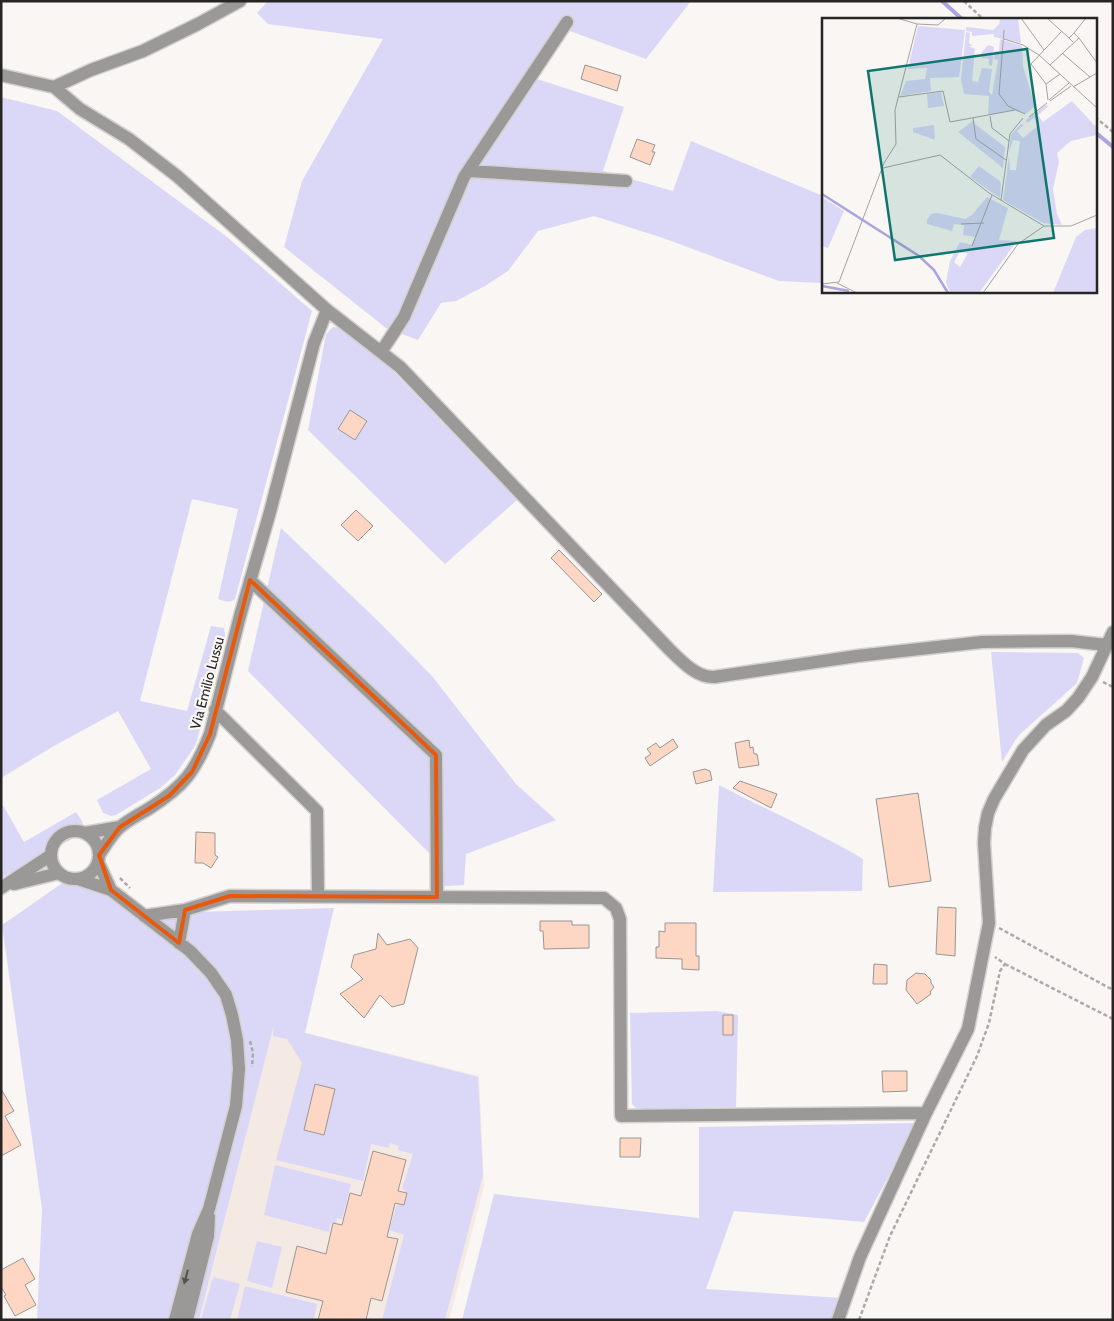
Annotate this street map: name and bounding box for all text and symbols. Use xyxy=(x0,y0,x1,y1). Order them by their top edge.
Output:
inset map xyxy=(822,18,1096,292)
street label: Via Emilio Lussu xyxy=(186,635,228,731)
one-way arrow xyxy=(182,1269,190,1284)

